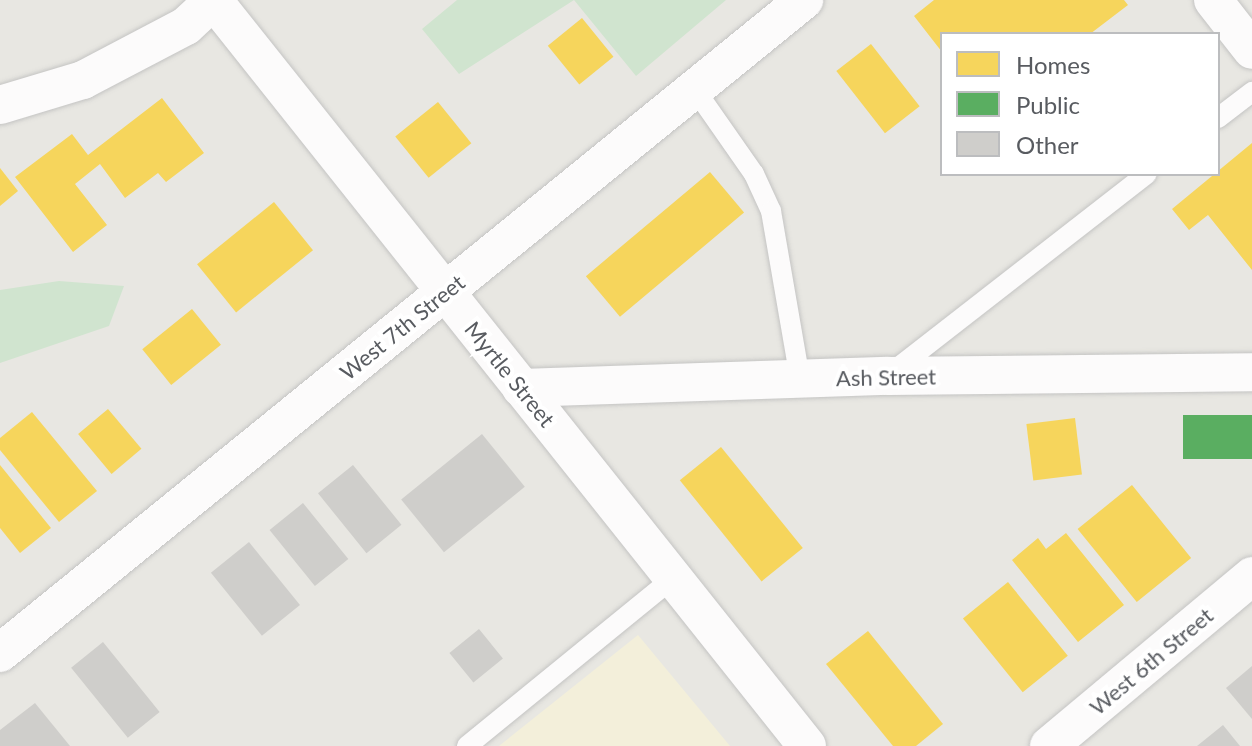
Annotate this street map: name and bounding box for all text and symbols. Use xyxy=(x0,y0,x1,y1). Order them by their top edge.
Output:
legend xyxy=(940,32,1220,176)
text: Homes xyxy=(1016,50,1090,79)
text: Public xyxy=(1016,90,1080,119)
text: Other xyxy=(1016,130,1079,159)
street label: West 7th Street xyxy=(334,269,470,385)
street label: Myrtle Street xyxy=(460,316,560,432)
street label: Ash Street xyxy=(836,363,936,391)
street label: West 6th Street xyxy=(1084,602,1218,720)

